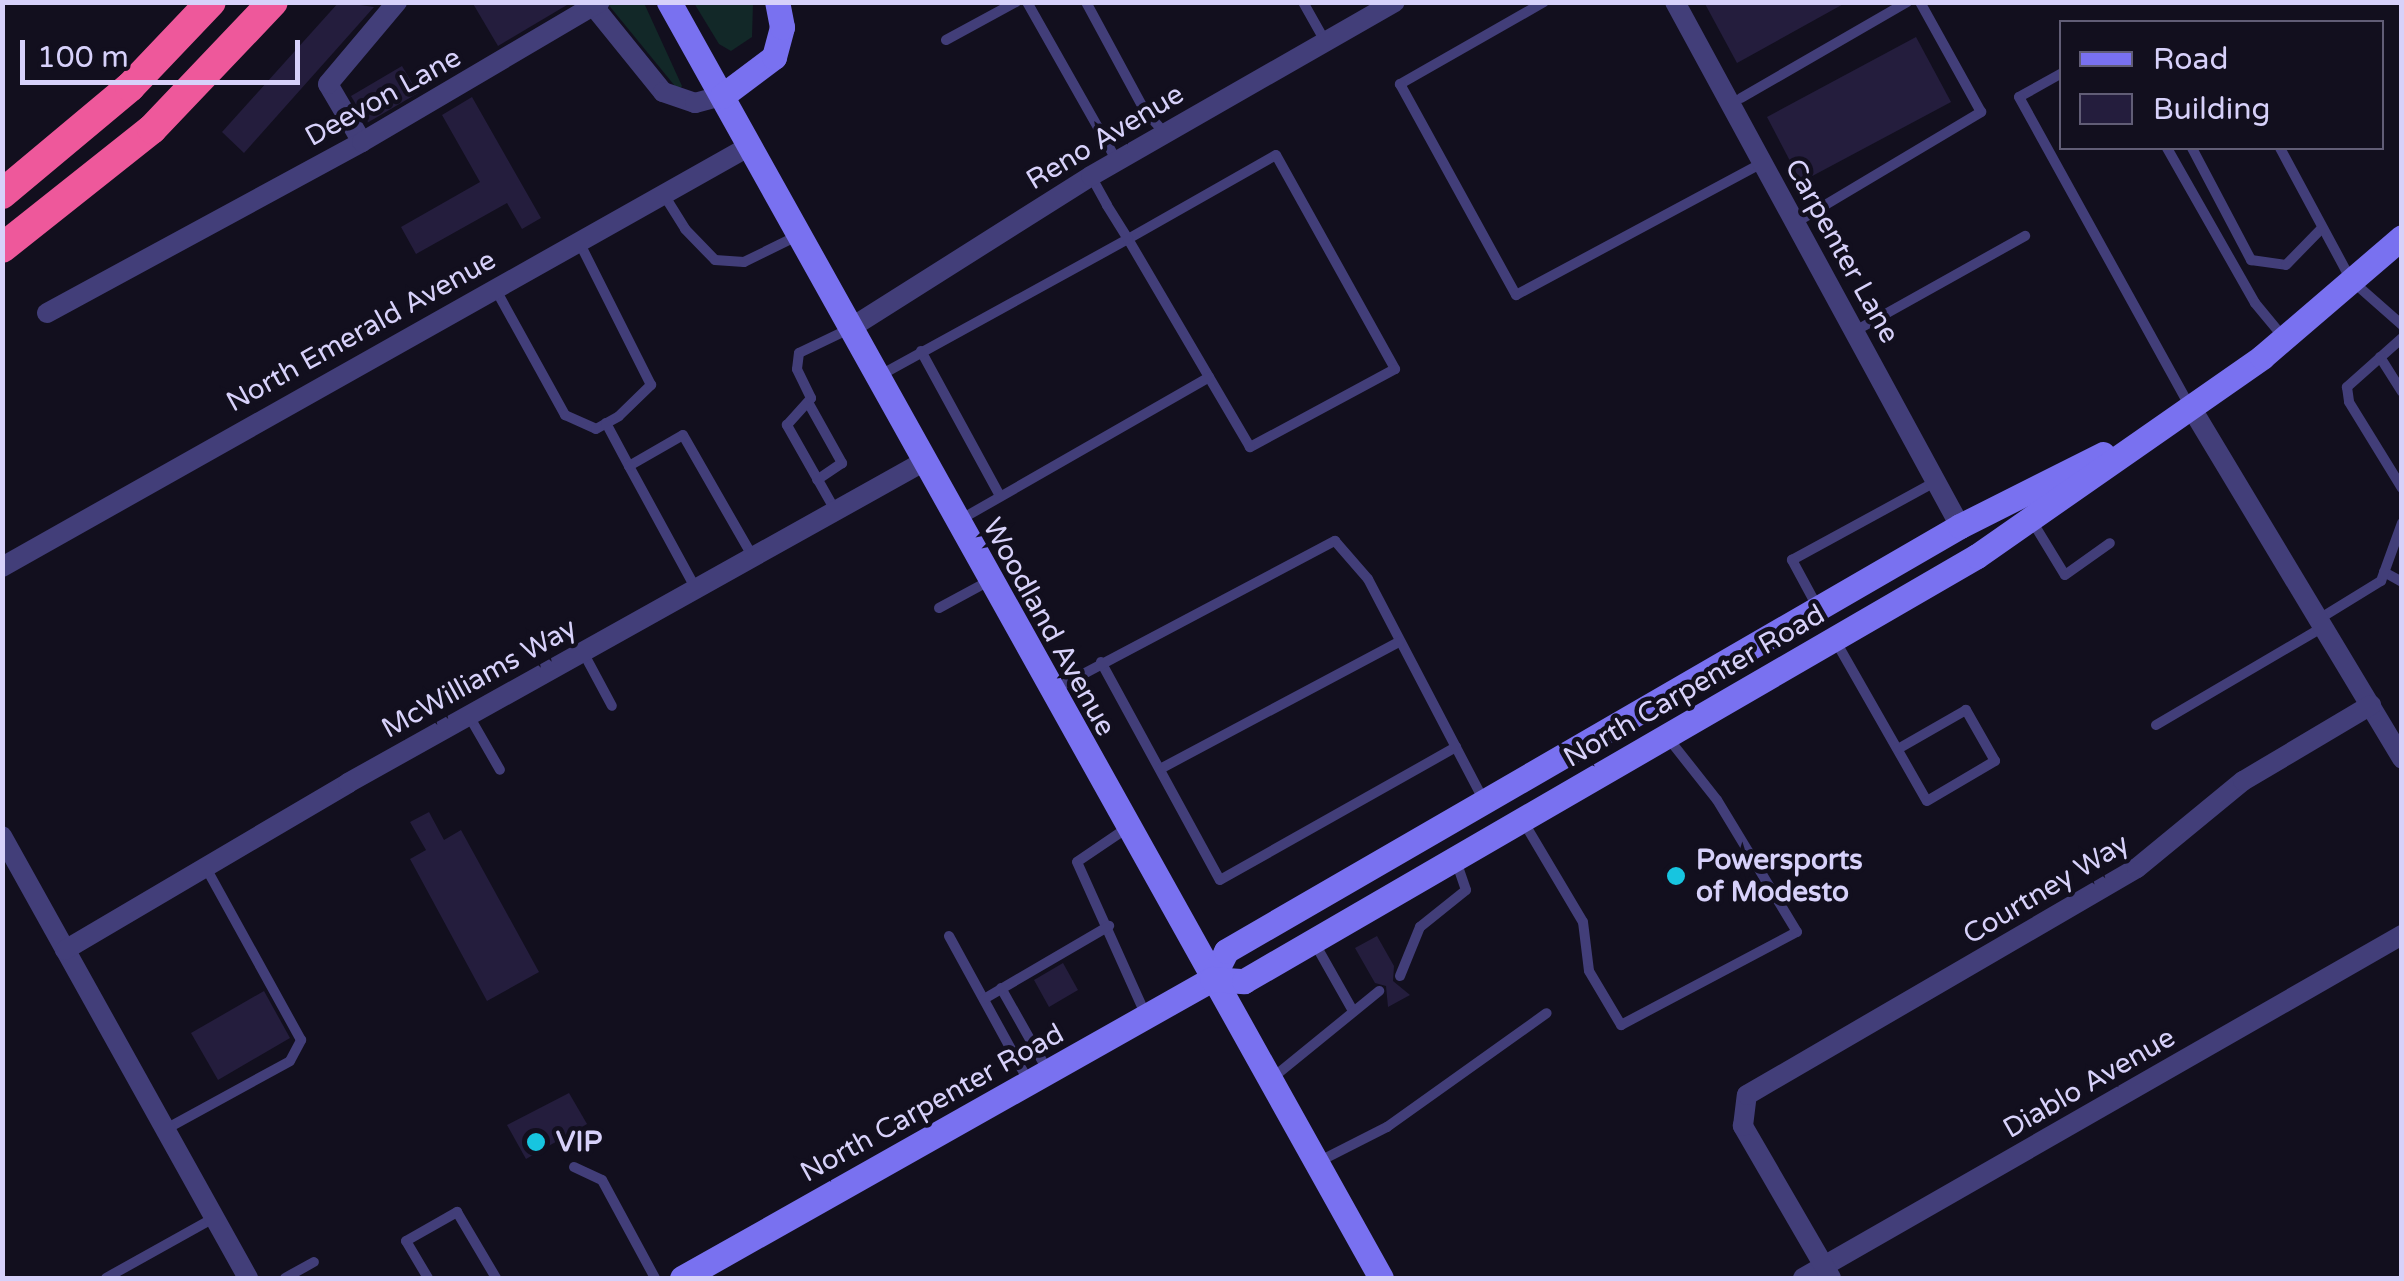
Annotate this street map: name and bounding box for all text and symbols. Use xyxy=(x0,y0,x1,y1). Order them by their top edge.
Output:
scale bar xyxy=(25,20,305,82)
legend xyxy=(2059,20,2384,150)
text: 100 m xyxy=(37,39,129,76)
street label: Deevon Lane xyxy=(299,40,467,154)
text: Road xyxy=(2153,41,2228,78)
street label: Reno Avenue xyxy=(1020,77,1190,197)
text: Building xyxy=(2153,91,2270,128)
street label: Carpenter Lane xyxy=(1778,153,1906,349)
street label: North Emerald Avenue xyxy=(220,243,502,419)
street label: Woodland Avenue xyxy=(975,512,1123,742)
street label: North Carpenter Road xyxy=(1558,598,1830,774)
street label: McWilliams Way xyxy=(376,611,582,745)
street label: Courtney Way xyxy=(1957,826,2135,952)
place label: Powersports of Modesto xyxy=(1696,843,1863,909)
marker: Powersports of Modesto xyxy=(1665,865,1687,887)
street label: North Carpenter Road xyxy=(795,1017,1069,1189)
street label: Diablo Avenue xyxy=(1997,1020,2181,1146)
place label: VIP xyxy=(556,1125,602,1159)
marker: VIP xyxy=(525,1131,547,1153)

